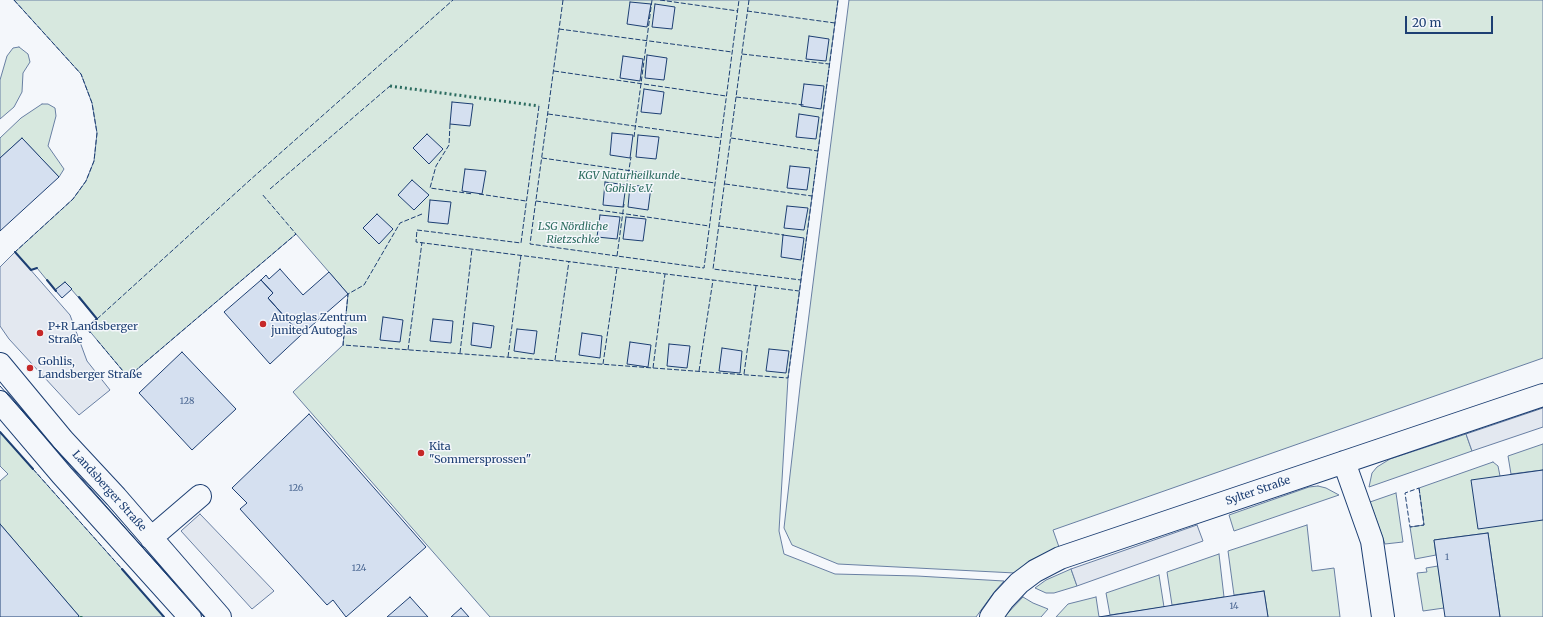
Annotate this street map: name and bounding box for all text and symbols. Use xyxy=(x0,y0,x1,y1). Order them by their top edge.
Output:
scale bar xyxy=(1407,8,1495,34)
text: 20 m xyxy=(1412,15,1441,30)
park label: KGV Naturheilkunde Gohlis e.V. xyxy=(578,169,680,195)
park label: LSG Nördliche Rietzschke xyxy=(538,220,608,246)
place label: Autoglas Zentrum junited Autoglas xyxy=(271,311,367,337)
marker: Autoglas Zentrum junited Autoglas xyxy=(258,319,268,329)
place label: P+R Landsberger Straße xyxy=(48,320,138,346)
marker: P+R Landsberger Straße xyxy=(35,328,45,338)
place label: Gohlis, Landsberger Straße xyxy=(38,355,142,381)
marker: Gohlis, Landsberger Straße xyxy=(25,363,35,373)
house number: 128 xyxy=(180,396,194,406)
place label: Kita "Sommersprossen" xyxy=(429,440,531,466)
street label: Landsberger Straße xyxy=(69,448,149,534)
marker: Kita "Sommersprossen" xyxy=(416,448,426,458)
street label: Sylter Straße xyxy=(1224,474,1292,508)
house number: 126 xyxy=(289,483,303,493)
house number: 1 xyxy=(1445,552,1449,562)
house number: 124 xyxy=(352,563,366,573)
house number: 14 xyxy=(1229,601,1239,611)

